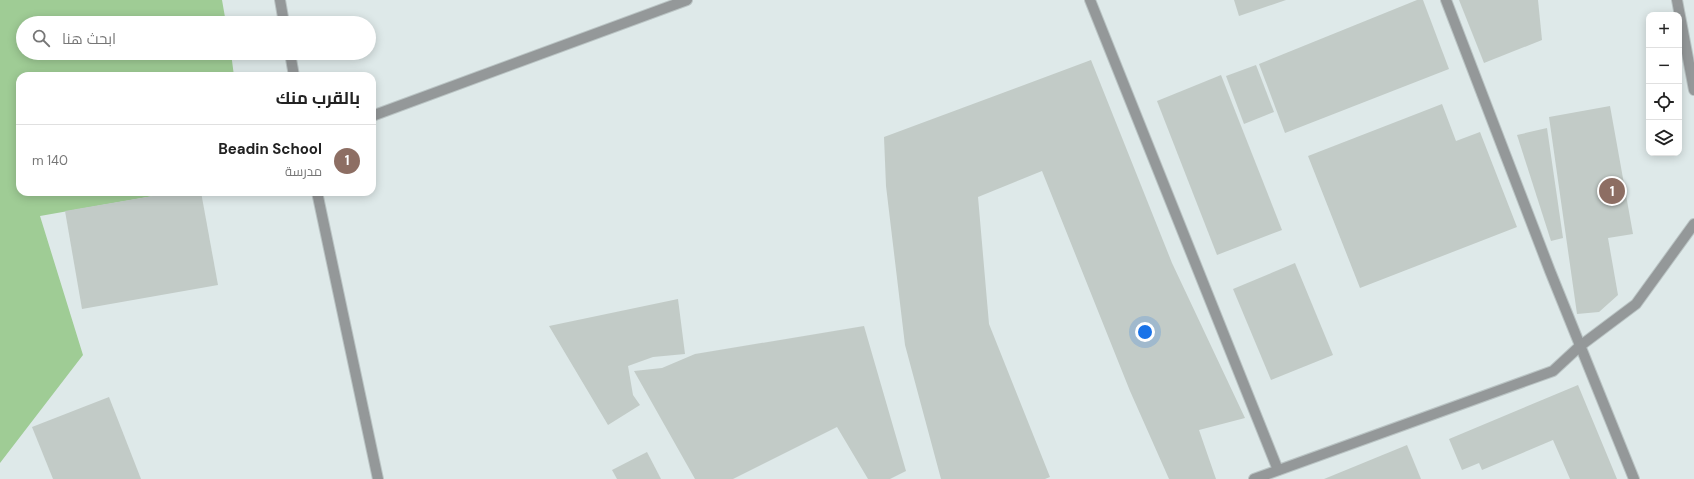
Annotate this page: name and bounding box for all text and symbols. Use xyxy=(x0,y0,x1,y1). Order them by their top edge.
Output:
map controls xyxy=(1646,12,1682,156)
button: + xyxy=(1646,12,1682,48)
search box xyxy=(16,16,376,60)
icon: search xyxy=(30,27,52,49)
text: ابحث هنا xyxy=(62,29,116,49)
button: − xyxy=(1646,48,1682,84)
button: locate xyxy=(1646,84,1682,120)
text: بالقرب منك xyxy=(276,87,360,109)
button: layers xyxy=(1646,120,1682,156)
text: Beadin School xyxy=(218,139,322,159)
text: 140 m xyxy=(32,152,68,169)
text: 1 xyxy=(345,152,349,169)
text: مدرسة xyxy=(285,163,322,180)
pin: 1 xyxy=(1599,176,1625,206)
your location xyxy=(1135,322,1155,342)

